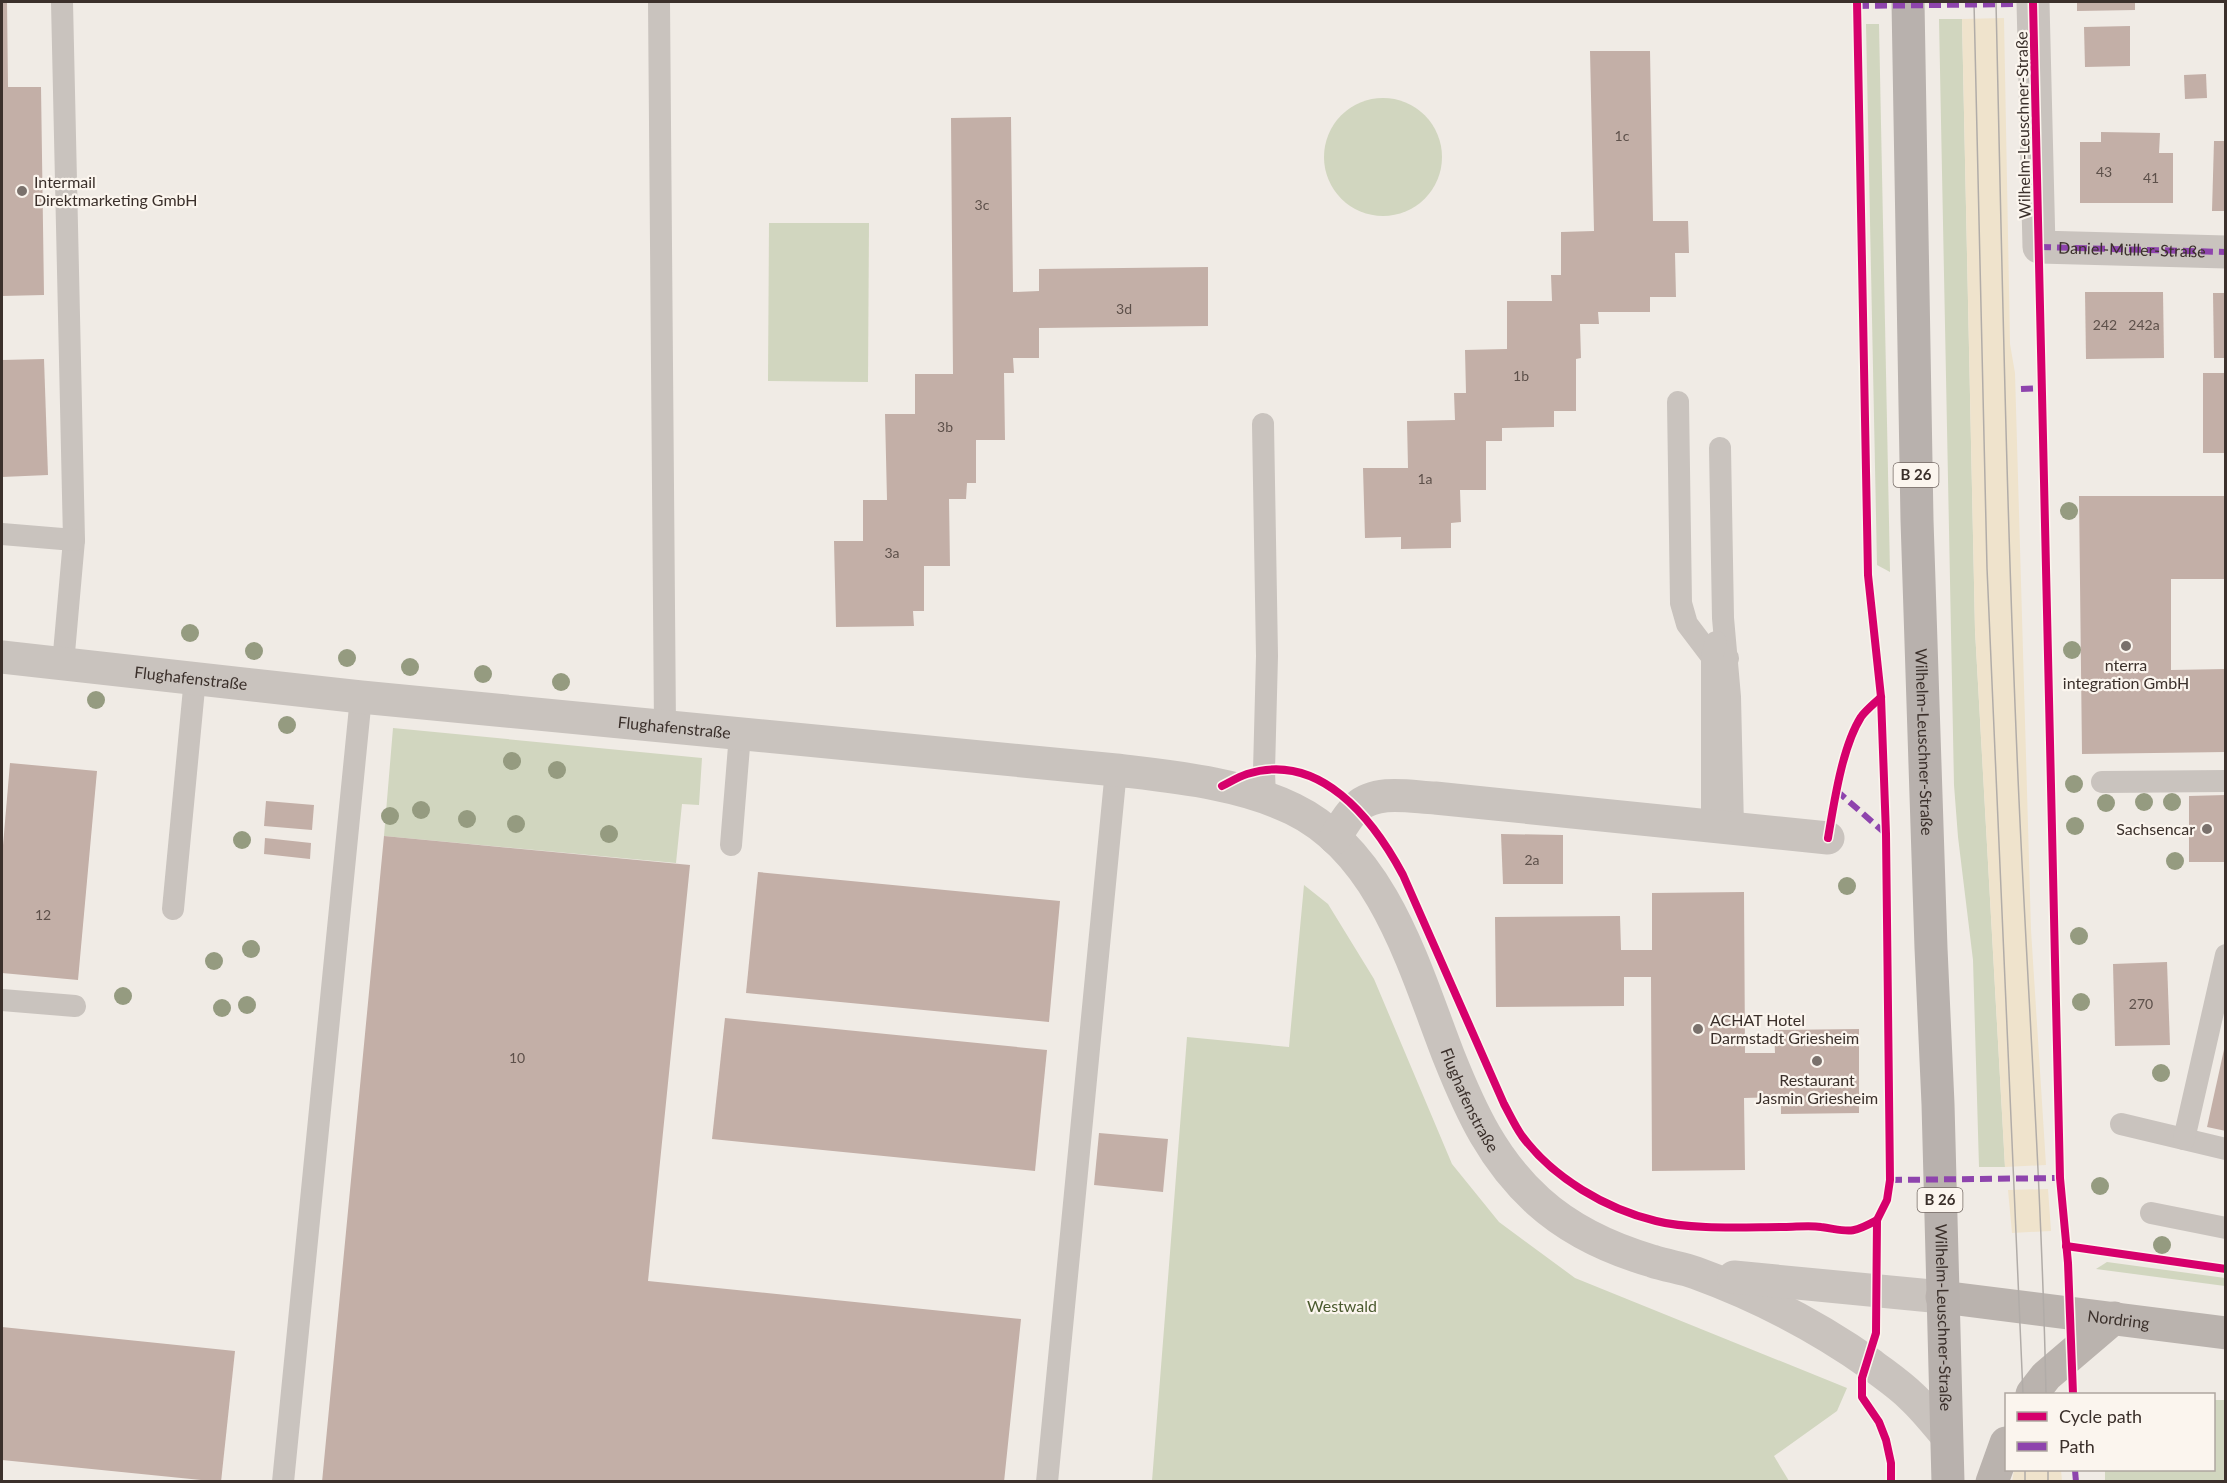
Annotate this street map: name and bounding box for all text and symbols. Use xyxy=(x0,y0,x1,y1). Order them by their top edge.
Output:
street label: Wilhelm-Leuschner-Straße xyxy=(2011,31,2034,219)
house number: 1c xyxy=(1615,127,1630,144)
house number: 43 xyxy=(2096,163,2112,180)
house number: 41 xyxy=(2143,169,2159,186)
place label: Intermail Direktmarketing GmbH xyxy=(34,172,198,209)
marker: Intermail Direktmarketing GmbH xyxy=(15,184,29,198)
house number: 3c xyxy=(975,196,990,213)
street label: Daniel-Müller-Straße xyxy=(2058,238,2206,260)
house number: 3d xyxy=(1116,300,1132,317)
house number: 242 xyxy=(2093,316,2117,333)
house number: 242a xyxy=(2128,316,2160,333)
house number: 1b xyxy=(1513,367,1529,384)
house number: 3b xyxy=(937,418,953,435)
road number: B 26 xyxy=(1894,463,1938,487)
house number: 1a xyxy=(1417,470,1433,487)
house number: 3a xyxy=(884,544,900,561)
marker: nterra integration GmbH xyxy=(2119,639,2133,653)
street label: Wilhelm-Leuschner-Straße xyxy=(1912,648,1937,836)
place label: nterra integration GmbH xyxy=(2063,655,2189,692)
street label: Flughafenstraße xyxy=(133,662,248,693)
street label: Flughafenstraße xyxy=(617,712,732,742)
place label: Sachsencar xyxy=(2116,819,2195,838)
marker: Sachsencar xyxy=(2200,822,2214,836)
house number: 2a xyxy=(1524,851,1540,868)
house number: 12 xyxy=(35,906,51,923)
house number: 270 xyxy=(2129,995,2153,1012)
place label: ACHAT Hotel Darmstadt Griesheim xyxy=(1710,1010,1859,1047)
marker: ACHAT Hotel Darmstadt Griesheim xyxy=(1691,1022,1705,1036)
street label: Flughafenstraße xyxy=(1437,1045,1503,1155)
house number: 10 xyxy=(509,1049,525,1066)
marker: Restaurant Jasmin Griesheim xyxy=(1810,1054,1824,1068)
place label: Restaurant Jasmin Griesheim xyxy=(1756,1070,1878,1107)
road number: B 26 xyxy=(1918,1188,1962,1212)
street label: Wilhelm-Leuschner-Straße xyxy=(1932,1224,1956,1411)
park label: Westwald xyxy=(1307,1296,1377,1315)
street label: Nordring xyxy=(2086,1306,2151,1332)
legend xyxy=(2005,1393,2215,1471)
text: Cycle path xyxy=(2059,1405,2142,1427)
text: Path xyxy=(2059,1435,2095,1457)

